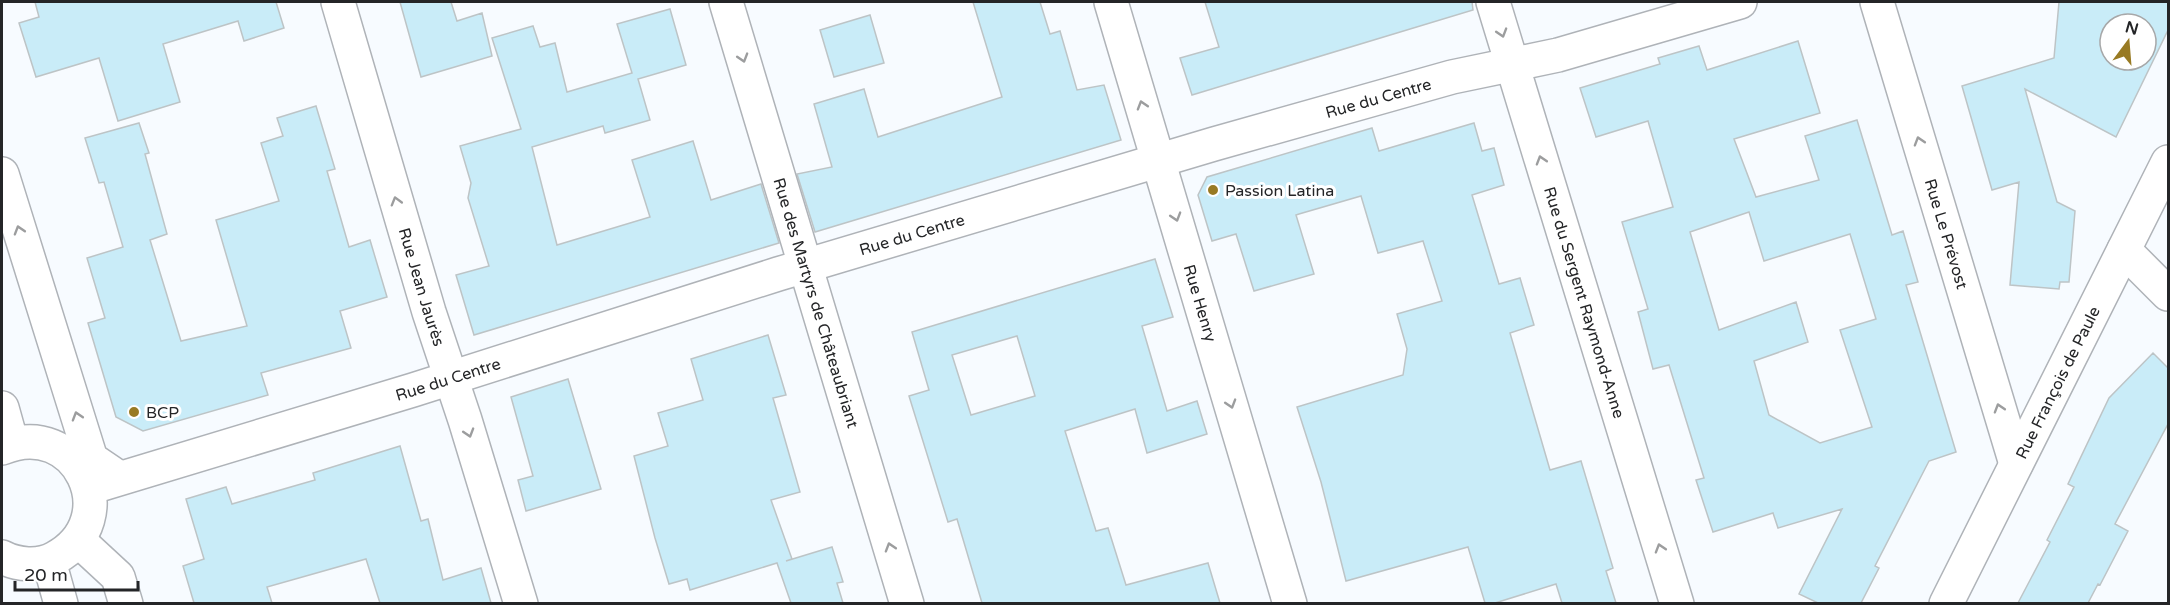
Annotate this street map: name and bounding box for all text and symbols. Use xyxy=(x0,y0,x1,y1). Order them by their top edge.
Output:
north arrow xyxy=(2098,12,2158,72)
text: N xyxy=(2123,17,2141,40)
one-way arrow xyxy=(1495,27,1507,38)
one-way arrow xyxy=(736,52,748,62)
street label: Rue du Centre xyxy=(1323,74,1434,123)
one-way arrow xyxy=(1137,100,1149,111)
one-way arrow xyxy=(1914,136,1926,147)
one-way arrow xyxy=(1536,156,1548,166)
street label: Rue des Martyrs de Châteaubriant xyxy=(768,175,863,431)
street label: Rue Le Prévost xyxy=(1920,176,1972,292)
place label: Passion Latina xyxy=(1225,181,1334,201)
marker: Passion Latina xyxy=(1206,183,1220,197)
street label: Rue du Sergent Raymond-Anne xyxy=(1539,184,1629,421)
one-way arrow xyxy=(391,196,403,207)
street label: Rue du Centre xyxy=(857,210,967,260)
one-way arrow xyxy=(1169,211,1181,222)
one-way arrow xyxy=(14,225,26,236)
street label: Rue Jean Jaurès xyxy=(394,226,449,349)
street label: Rue Henry xyxy=(1179,262,1221,345)
street label: Rue François de Paule xyxy=(2012,303,2105,462)
street label: Rue du Centre xyxy=(393,354,503,406)
one-way arrow xyxy=(1224,398,1236,408)
place label: BCP xyxy=(146,403,179,423)
one-way arrow xyxy=(1994,403,2006,414)
marker: BCP xyxy=(127,405,141,419)
one-way arrow xyxy=(72,411,84,422)
one-way arrow xyxy=(462,427,474,438)
one-way arrow xyxy=(885,542,897,553)
one-way arrow xyxy=(1655,543,1667,554)
scale bar xyxy=(15,554,138,592)
text: 20 m xyxy=(24,564,68,586)

